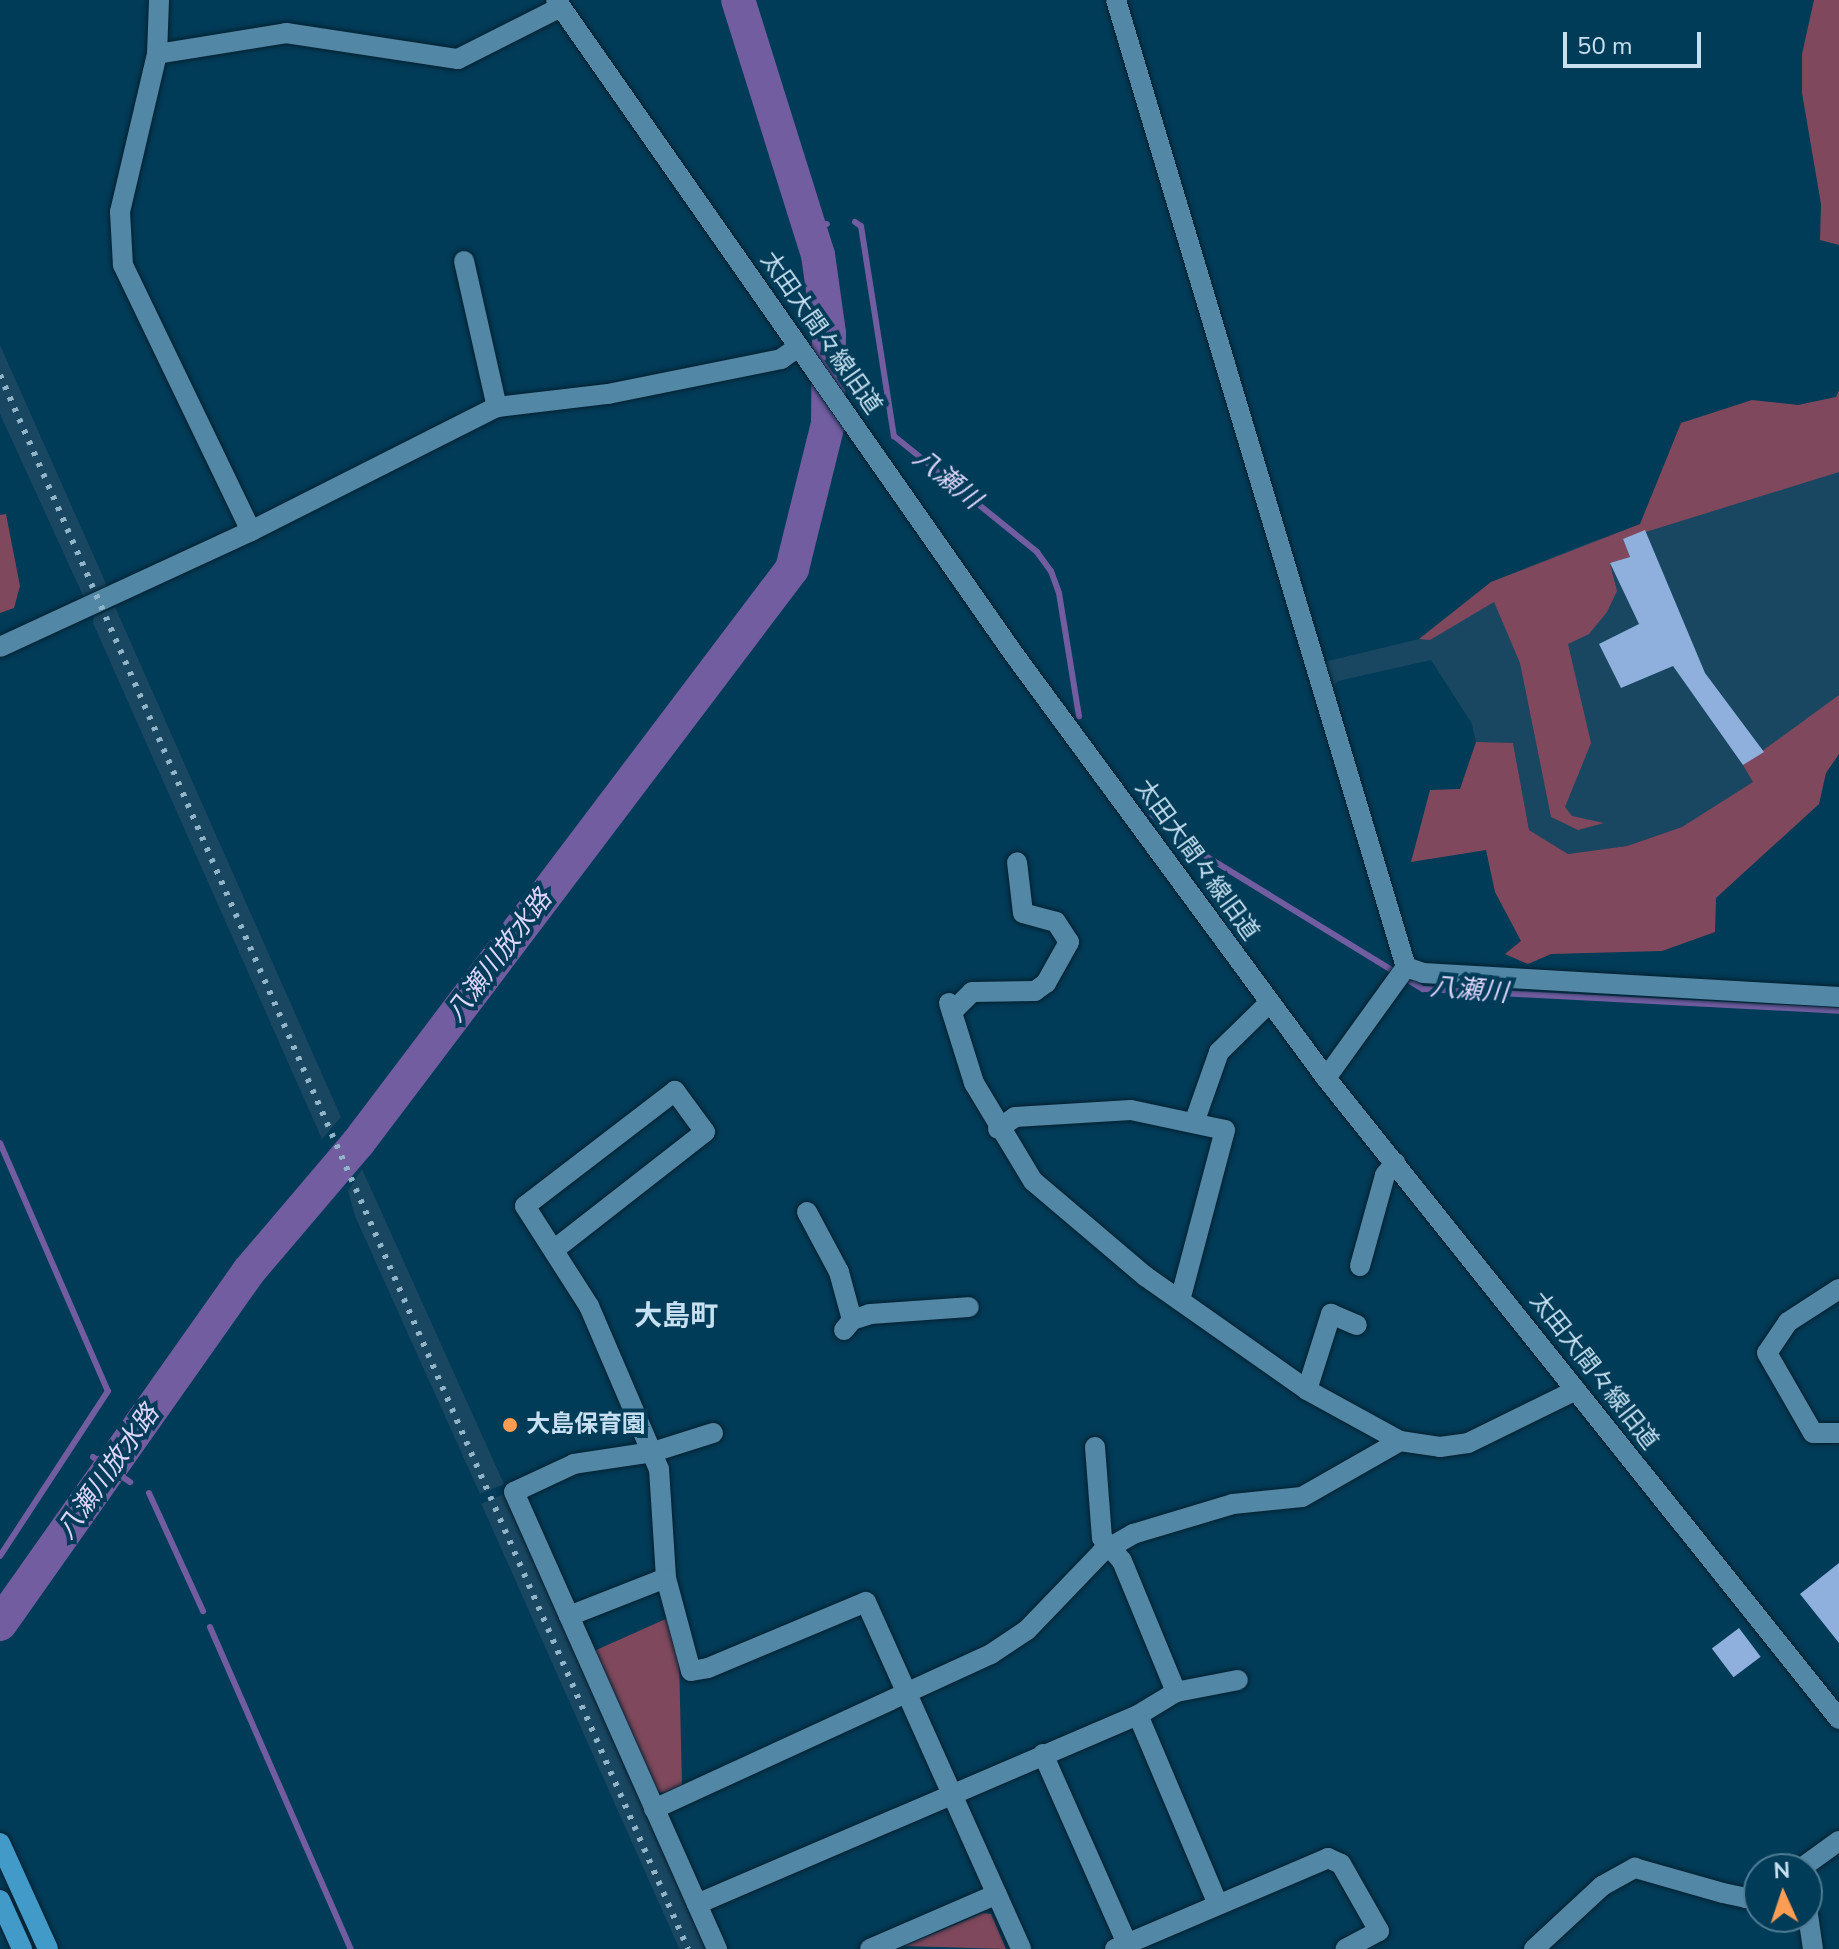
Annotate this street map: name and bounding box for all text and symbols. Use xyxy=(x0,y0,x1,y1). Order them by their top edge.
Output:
scale bar xyxy=(1567,16,1705,66)
text: 50 m xyxy=(1577,30,1633,62)
street label: 太田大間々線旧道 xyxy=(754,246,888,420)
water label: 八瀬川 xyxy=(907,442,987,516)
street label: 太田大間々線旧道 xyxy=(1129,774,1265,946)
water label: 八瀬川放水路 xyxy=(440,884,558,1028)
water label: 八瀬川 xyxy=(1429,971,1509,1009)
street label: 太田大間々線旧道 xyxy=(1524,1286,1664,1456)
district label: 大島町 xyxy=(634,1299,718,1333)
water label: 八瀬川放水路 xyxy=(50,1399,166,1545)
place label: 大島保育園 xyxy=(526,1411,646,1439)
marker: 大島保育園 xyxy=(501,1416,519,1434)
north arrow xyxy=(1743,1853,1823,1933)
text: N xyxy=(1773,1856,1791,1886)

